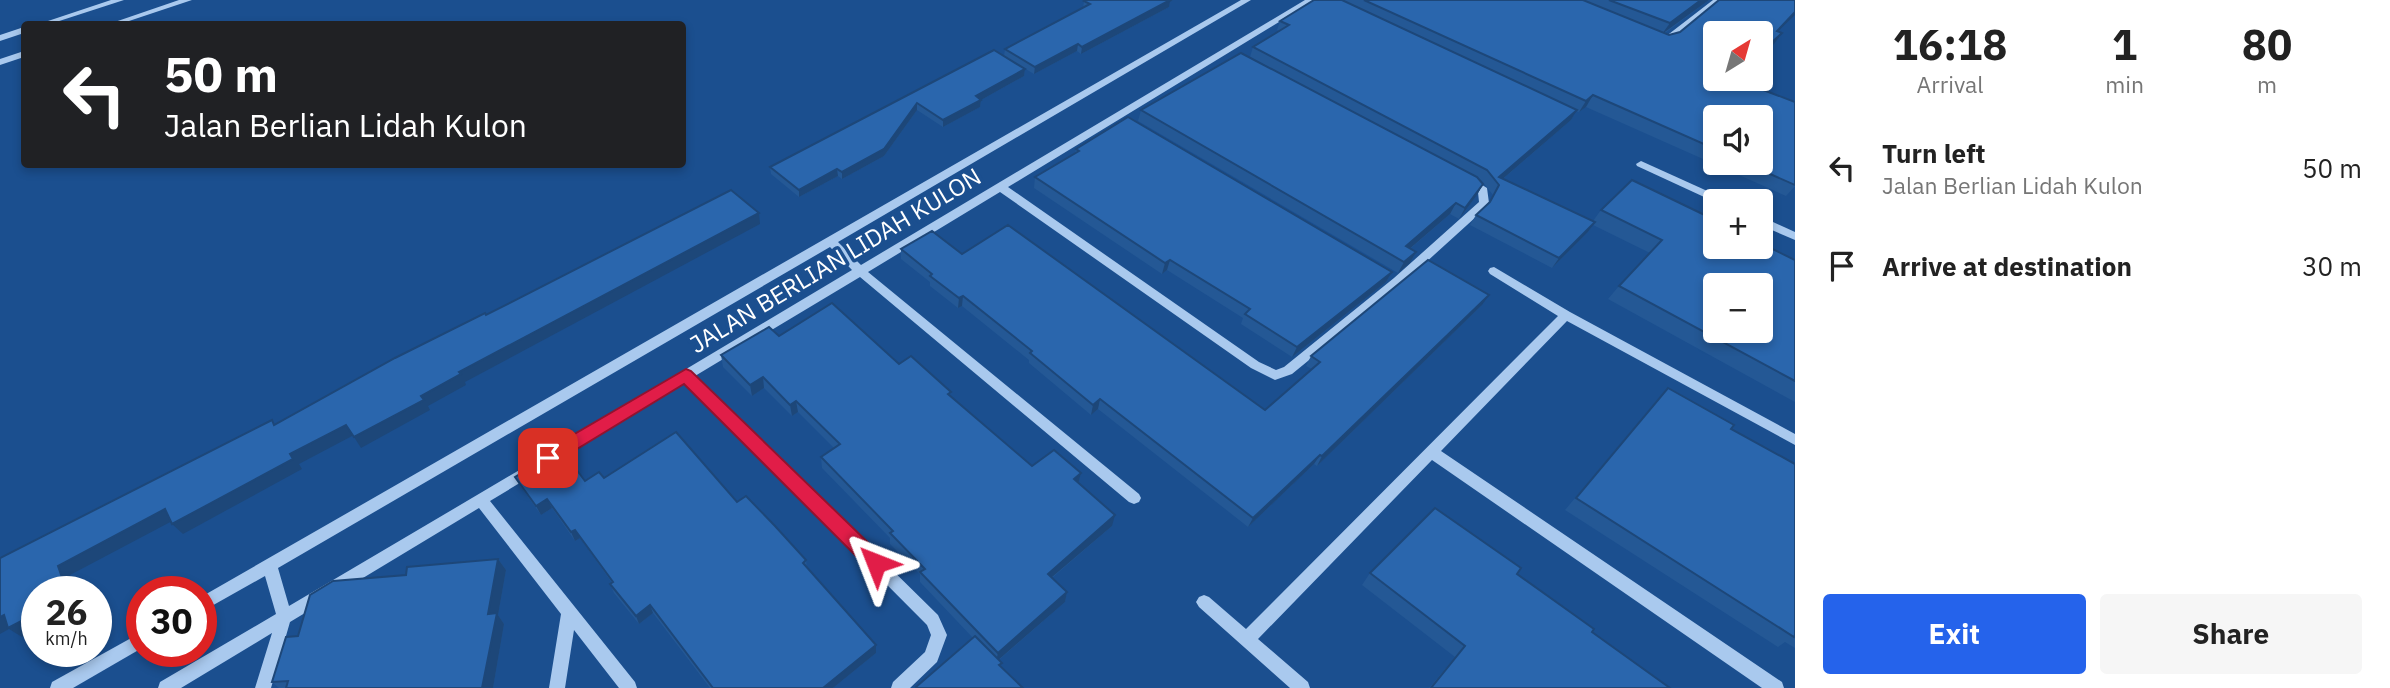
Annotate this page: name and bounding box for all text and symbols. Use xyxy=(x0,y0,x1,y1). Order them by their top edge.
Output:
text: 16:18 xyxy=(1893,17,2007,72)
text: 1 xyxy=(2112,17,2137,72)
text: 80 xyxy=(2242,17,2292,72)
north arrow xyxy=(1703,21,1773,91)
map controls xyxy=(1703,21,1773,343)
text: 50 m xyxy=(164,42,278,105)
icon: left xyxy=(49,49,140,140)
text: Arrival xyxy=(1917,69,1984,99)
text: min xyxy=(2105,69,2144,99)
text: m xyxy=(2257,69,2277,99)
text: Jalan Berlian Lidah Kulon xyxy=(164,104,527,146)
button: sound xyxy=(1703,105,1773,175)
text: Turn left xyxy=(1882,136,1985,170)
icon: left xyxy=(1823,149,1861,187)
text: 50 m xyxy=(2302,151,2362,185)
street label: JALAN BERLIAN LIDAH KULON xyxy=(683,160,987,360)
text: Jalan Berlian Lidah Kulon xyxy=(1882,170,2143,200)
button: + xyxy=(1703,189,1773,259)
icon: arrive xyxy=(1823,247,1861,285)
text: Arrive at destination xyxy=(1882,249,2132,283)
text: 30 m xyxy=(2302,249,2362,283)
button: − xyxy=(1703,273,1773,343)
pin xyxy=(518,428,578,488)
icon: arrive xyxy=(529,439,567,477)
position arrow xyxy=(839,526,913,600)
speed limit sign: 30 xyxy=(126,576,217,667)
text: 26 xyxy=(45,589,88,635)
button: Exit xyxy=(1823,594,2086,674)
button: Share xyxy=(2100,594,2362,674)
text: km/h xyxy=(45,627,88,650)

